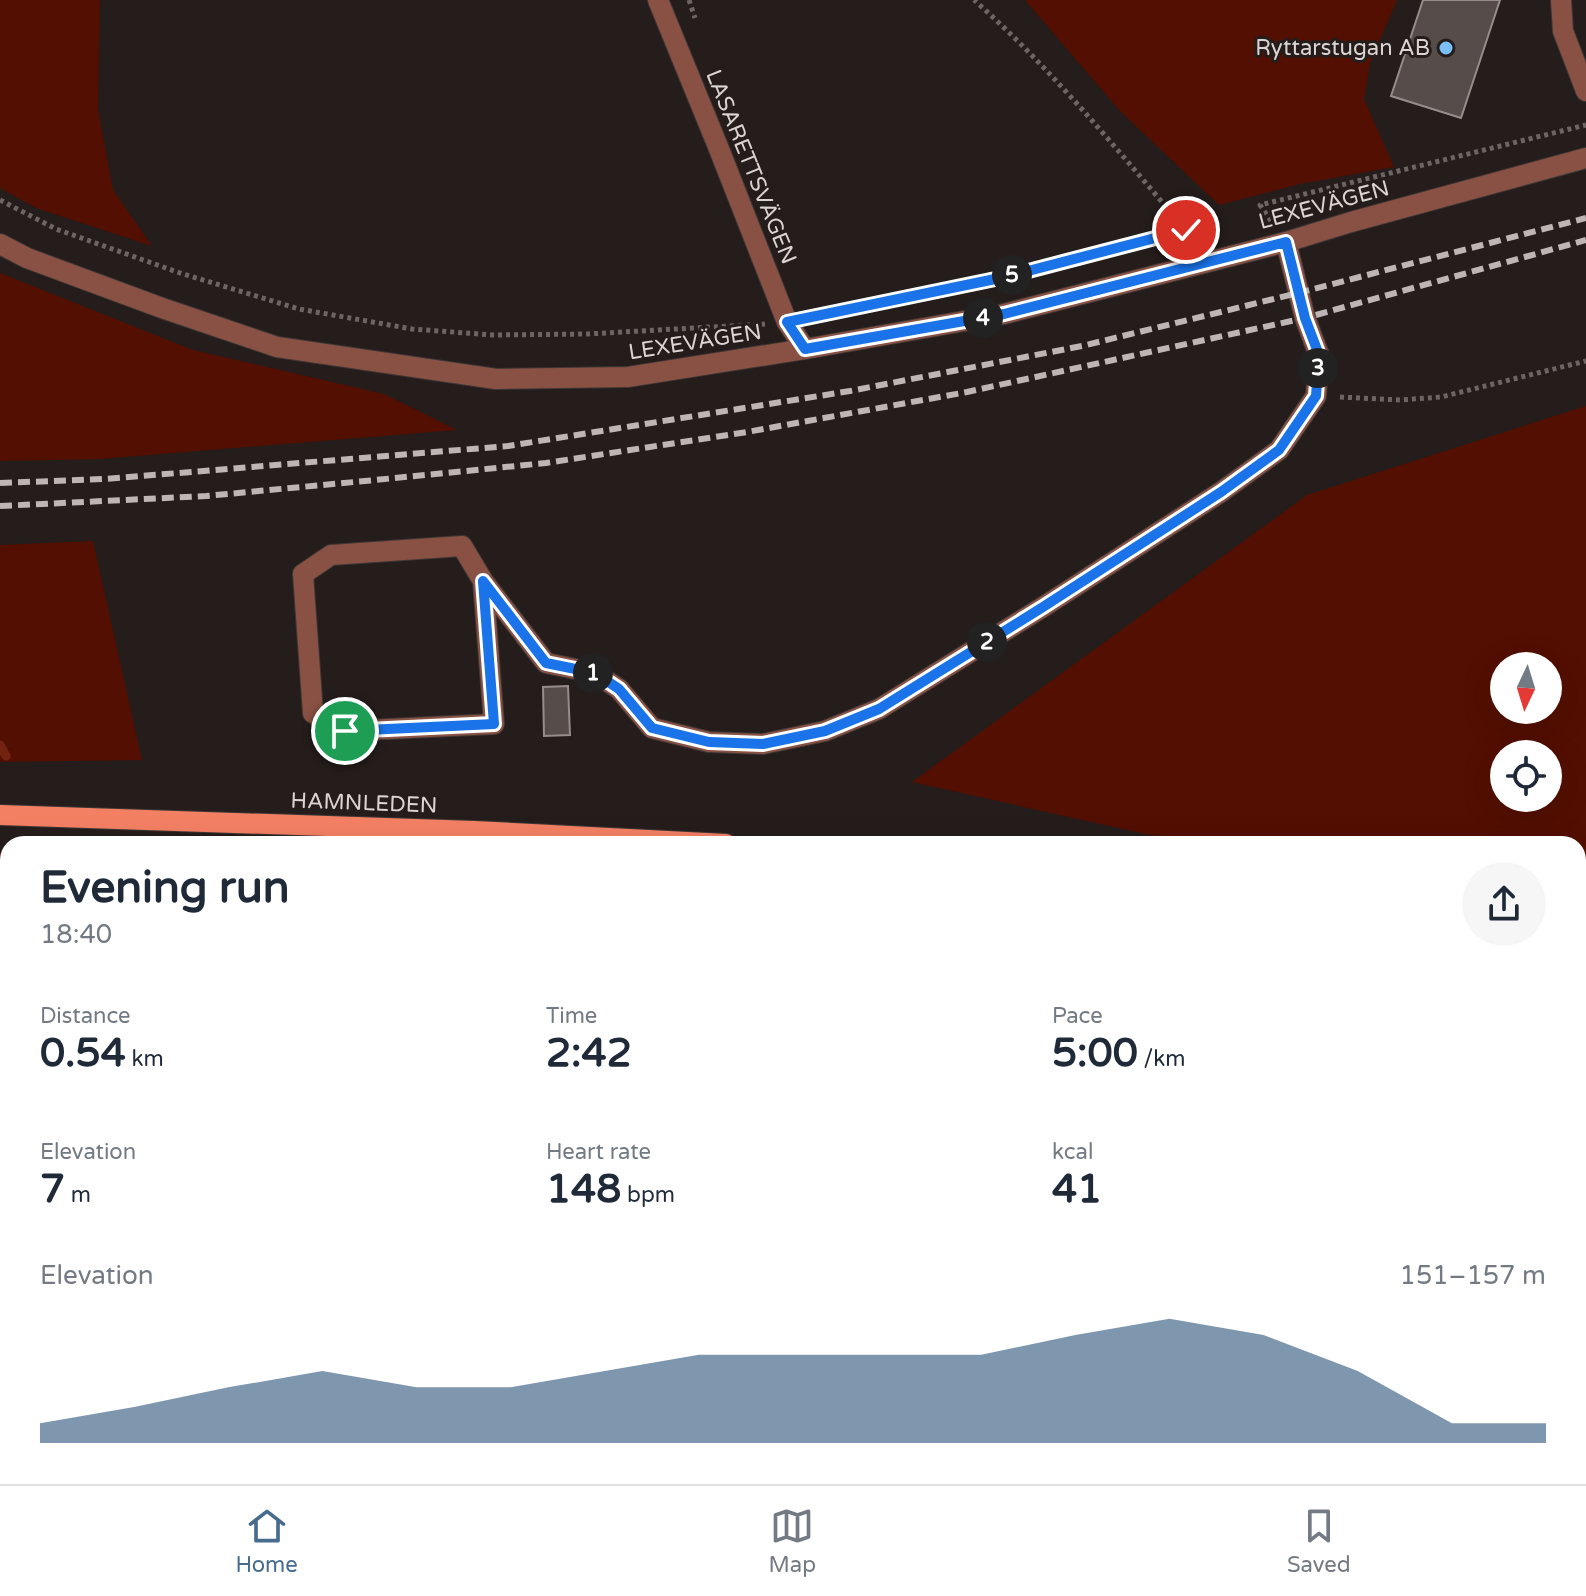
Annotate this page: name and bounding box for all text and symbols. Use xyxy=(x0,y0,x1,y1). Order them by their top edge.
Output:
place label: Ryttarstugan AB xyxy=(1255,35,1430,61)
marker: Ryttarstugan AB xyxy=(1437,39,1455,57)
street label: LASARETTSVÄGEN xyxy=(700,66,802,268)
street label: LEXEVÄGEN xyxy=(1256,175,1392,235)
pin xyxy=(1152,196,1220,264)
icon: check xyxy=(1164,208,1208,252)
pin: 5 xyxy=(992,255,1032,295)
text: 5 xyxy=(1005,262,1019,288)
pin: 4 xyxy=(963,298,1003,338)
text: 4 xyxy=(976,305,990,331)
street label: LEXEVÄGEN xyxy=(627,319,763,365)
pin: 3 xyxy=(1298,348,1338,388)
text: 3 xyxy=(1311,355,1325,381)
pin: 2 xyxy=(967,622,1007,662)
text: 2 xyxy=(980,629,994,655)
north arrow xyxy=(1490,652,1562,724)
map controls xyxy=(1490,652,1562,812)
pin: 1 xyxy=(573,653,613,693)
text: 1 xyxy=(586,660,600,686)
pin xyxy=(311,697,379,765)
icon: arrive xyxy=(323,709,367,753)
button: locate xyxy=(1490,740,1562,812)
street label: HAMNLEDEN xyxy=(290,787,438,819)
text: Evening run xyxy=(40,862,289,915)
button: share xyxy=(1462,862,1546,946)
text: 18:40 xyxy=(40,919,112,950)
text: Distance xyxy=(40,1003,131,1029)
text: Time xyxy=(546,1003,597,1029)
text: Pace xyxy=(1052,1003,1103,1029)
text: 0.54 xyxy=(40,1029,126,1077)
text: 2:42 xyxy=(546,1029,632,1077)
text: 5:00 xyxy=(1052,1029,1138,1077)
text: km xyxy=(126,1046,164,1072)
text: /km xyxy=(1138,1046,1185,1072)
text: Elevation xyxy=(40,1139,136,1165)
text: Heart rate xyxy=(546,1139,651,1165)
text: kcal xyxy=(1052,1139,1093,1165)
text: 7 xyxy=(40,1165,65,1213)
text: 148 xyxy=(546,1165,621,1213)
text: 41 xyxy=(1052,1165,1102,1213)
text: m xyxy=(65,1182,91,1208)
text: bpm xyxy=(621,1182,675,1208)
text: Elevation xyxy=(40,1260,154,1291)
text: 151–157 m xyxy=(1400,1260,1546,1291)
tab: Home xyxy=(235,1504,298,1578)
tab: Map xyxy=(769,1504,816,1578)
tab: Saved xyxy=(1287,1504,1351,1578)

